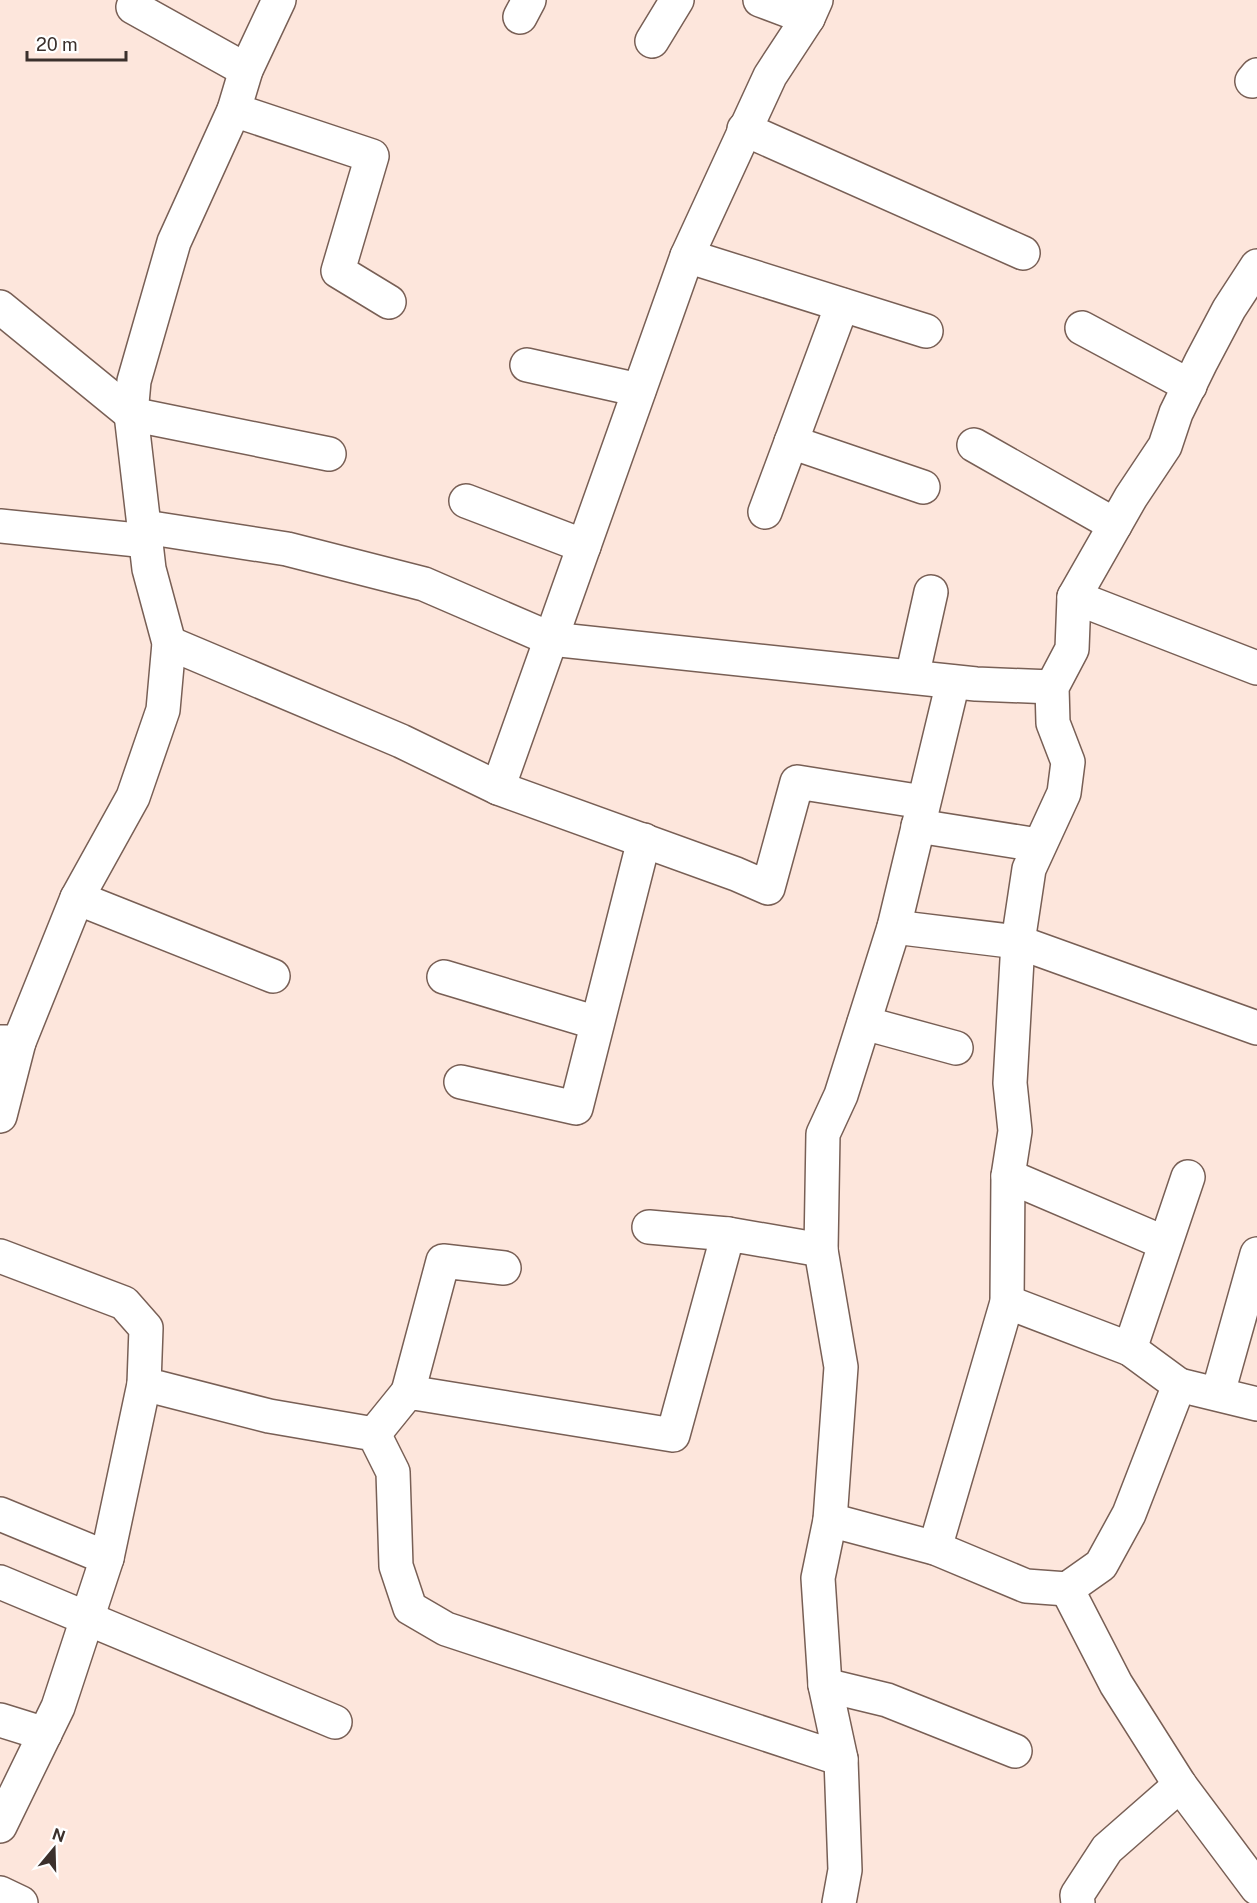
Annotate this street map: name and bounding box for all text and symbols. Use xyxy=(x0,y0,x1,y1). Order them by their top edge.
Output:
scale bar xyxy=(27,24,126,62)
text: 20 m xyxy=(36,34,78,55)
north arrow xyxy=(24,1819,84,1879)
text: N xyxy=(50,1824,68,1846)

